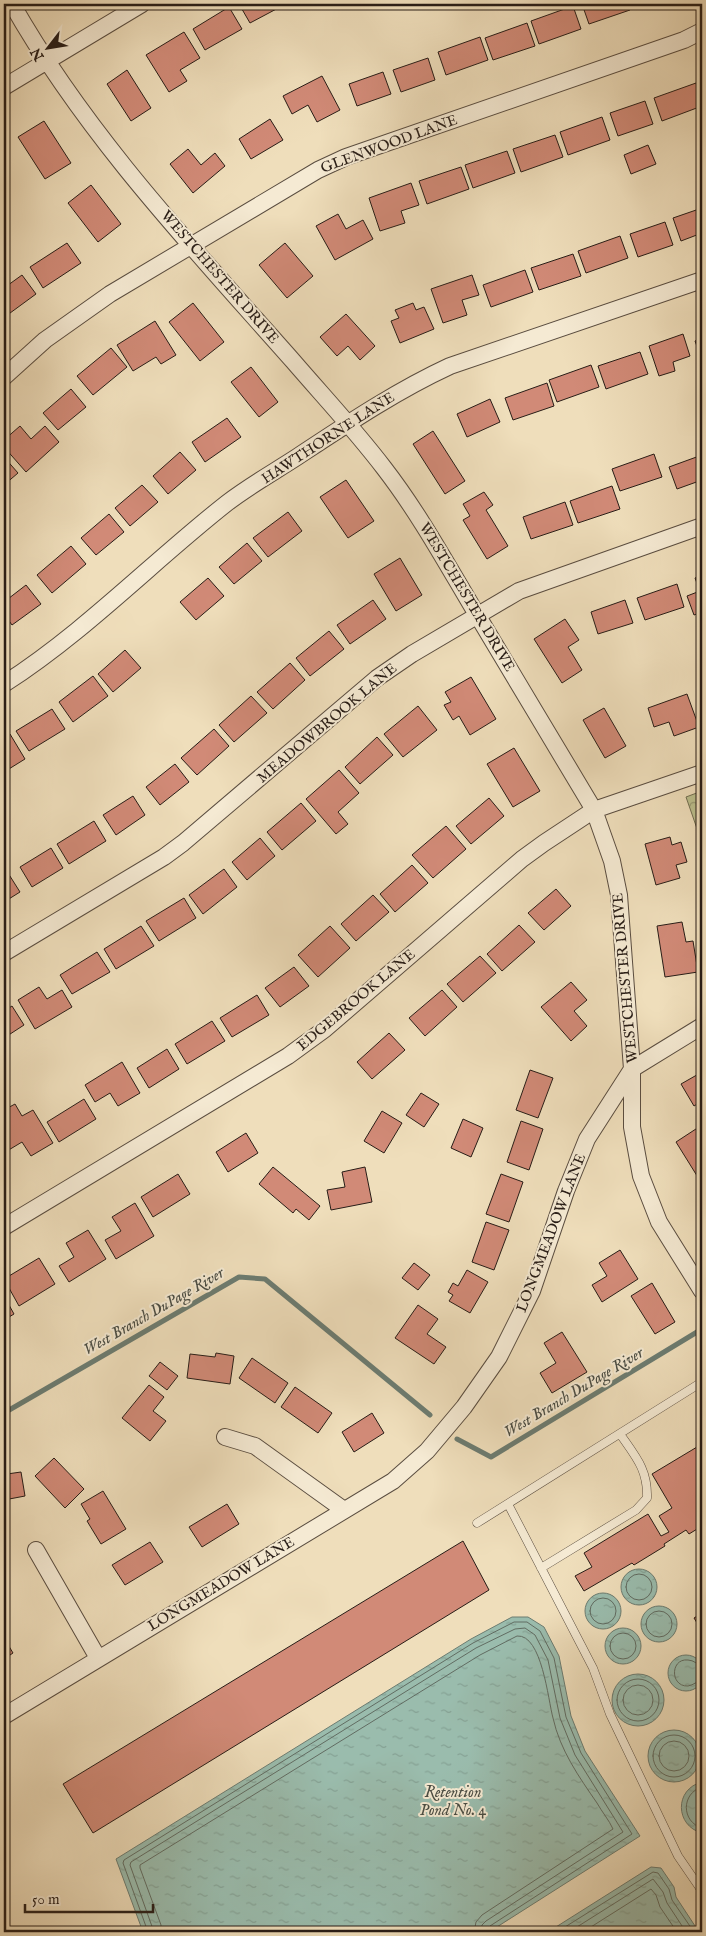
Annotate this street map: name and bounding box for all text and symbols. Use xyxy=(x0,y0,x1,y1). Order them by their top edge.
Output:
north arrow xyxy=(22,22,72,72)
text: N xyxy=(27,44,49,65)
street label: GLENWOOD LANE xyxy=(318,110,460,178)
street label: WESTCHESTER DRIVE xyxy=(157,206,283,348)
street label: HAWTHORNE LANE xyxy=(258,388,398,488)
street label: WESTCHESTER DRIVE xyxy=(415,519,519,675)
street label: MEADOWBROOK LANE xyxy=(253,659,401,787)
street label: WESTCHESTER DRIVE xyxy=(608,892,642,1064)
street label: EDGEBROOK LANE xyxy=(293,945,419,1055)
street label: LONGMEADOW LANE xyxy=(512,1151,590,1315)
water label: West Branch DuPage River xyxy=(80,1263,229,1361)
water label: West Branch DuPage River xyxy=(501,1343,649,1443)
street label: LONGMEADOW LANE xyxy=(144,1533,298,1635)
water label: Retention Pond No. 4 xyxy=(420,1783,487,1821)
scale bar xyxy=(25,1881,152,1913)
text: 50 m xyxy=(32,1890,60,1909)

